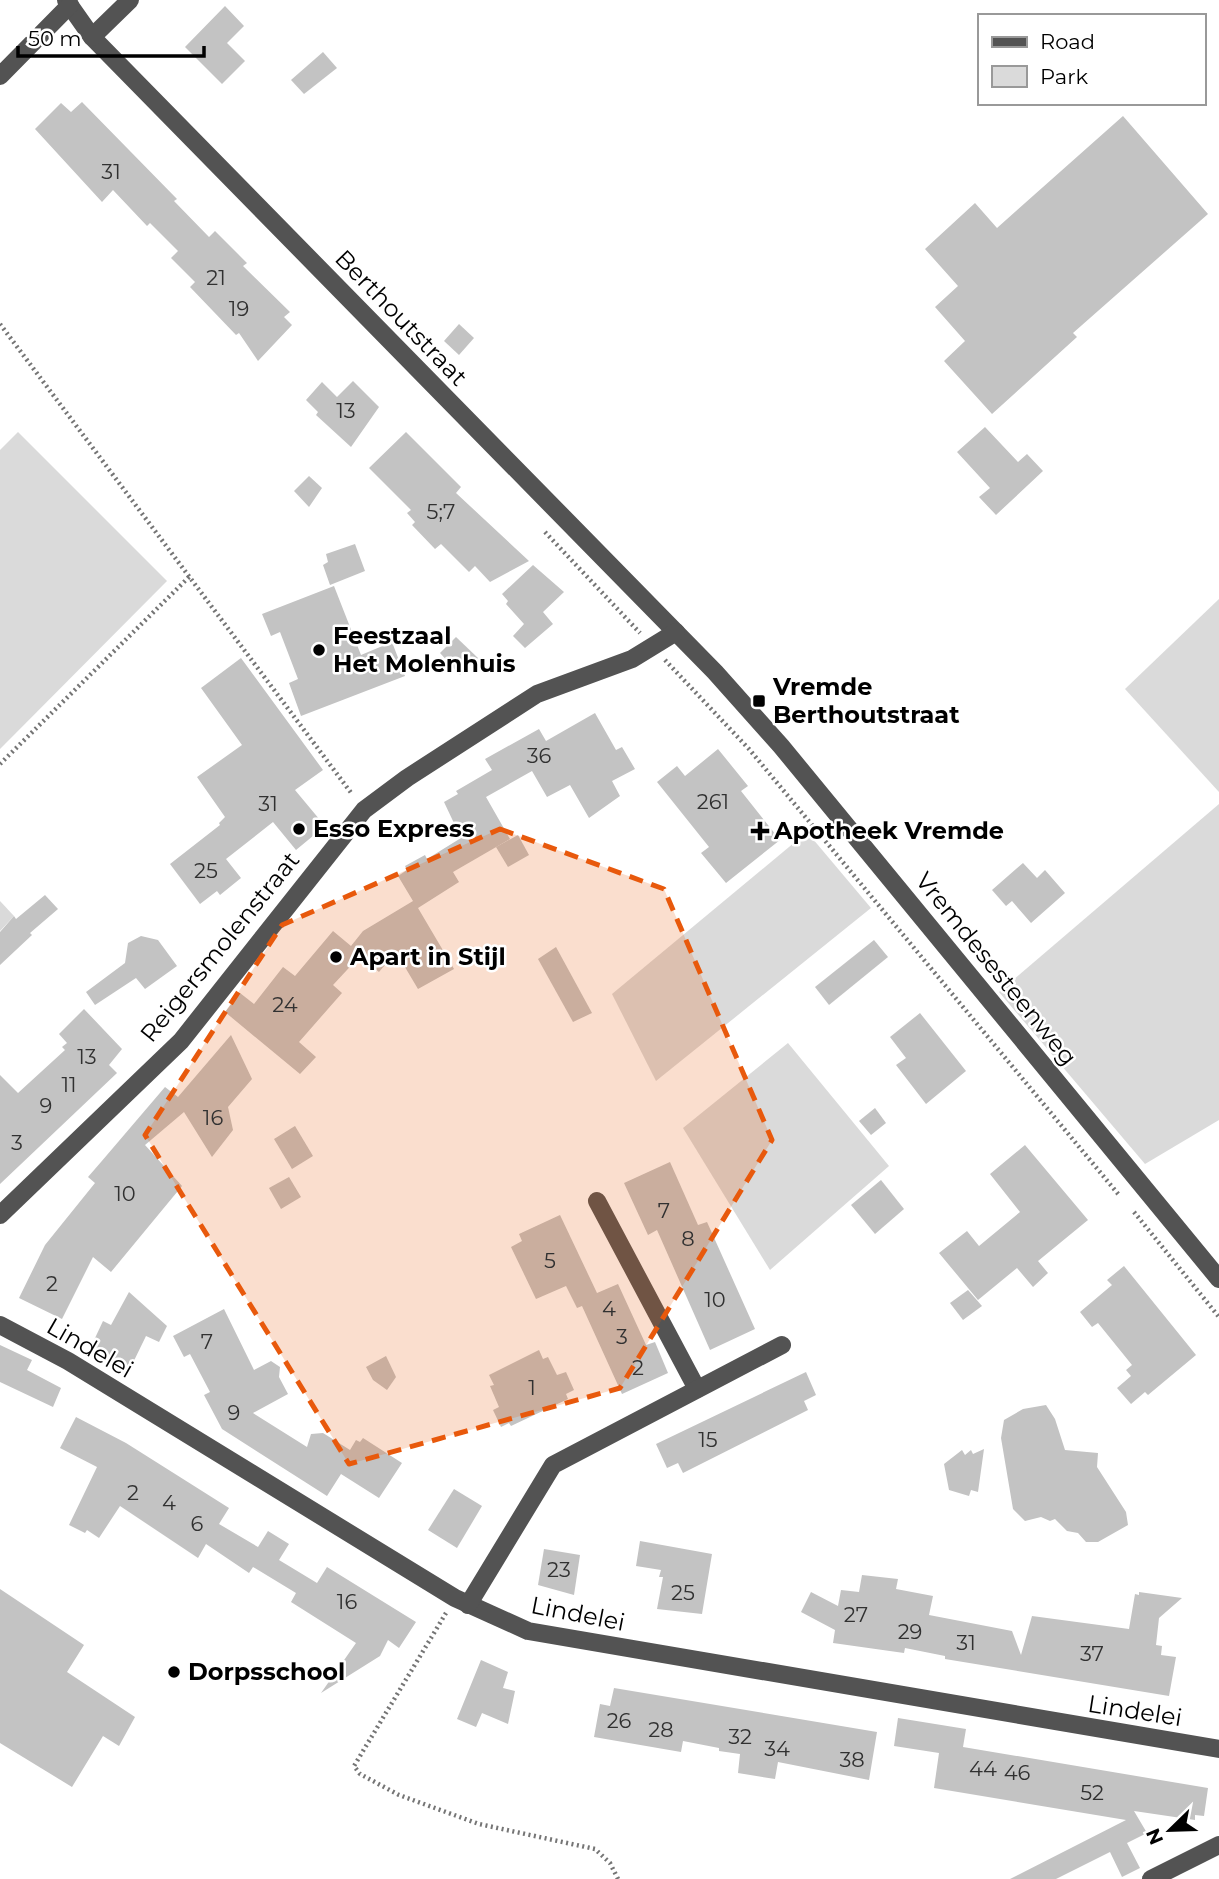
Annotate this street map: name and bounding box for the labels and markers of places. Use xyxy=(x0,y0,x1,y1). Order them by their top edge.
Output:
place label: Feestzaal Het Molenhuis xyxy=(333,621,516,678)
marker: Feestzaal Het Molenhuis xyxy=(311,642,327,658)
place label: Vremde Berthoutstraat xyxy=(772,672,960,729)
marker: Vremde Berthoutstraat xyxy=(751,693,767,709)
place label: Esso Express xyxy=(313,814,475,843)
place label: Apotheek Vremde xyxy=(773,816,1004,845)
marker: Esso Express xyxy=(291,821,307,837)
marker: Apotheek Vremde xyxy=(752,823,768,839)
place label: Apart in Stijl xyxy=(349,942,506,971)
marker: Apart in Stijl xyxy=(328,949,344,965)
place label: Dorpsschool xyxy=(188,1657,345,1686)
marker: Dorpsschool xyxy=(166,1664,182,1680)

